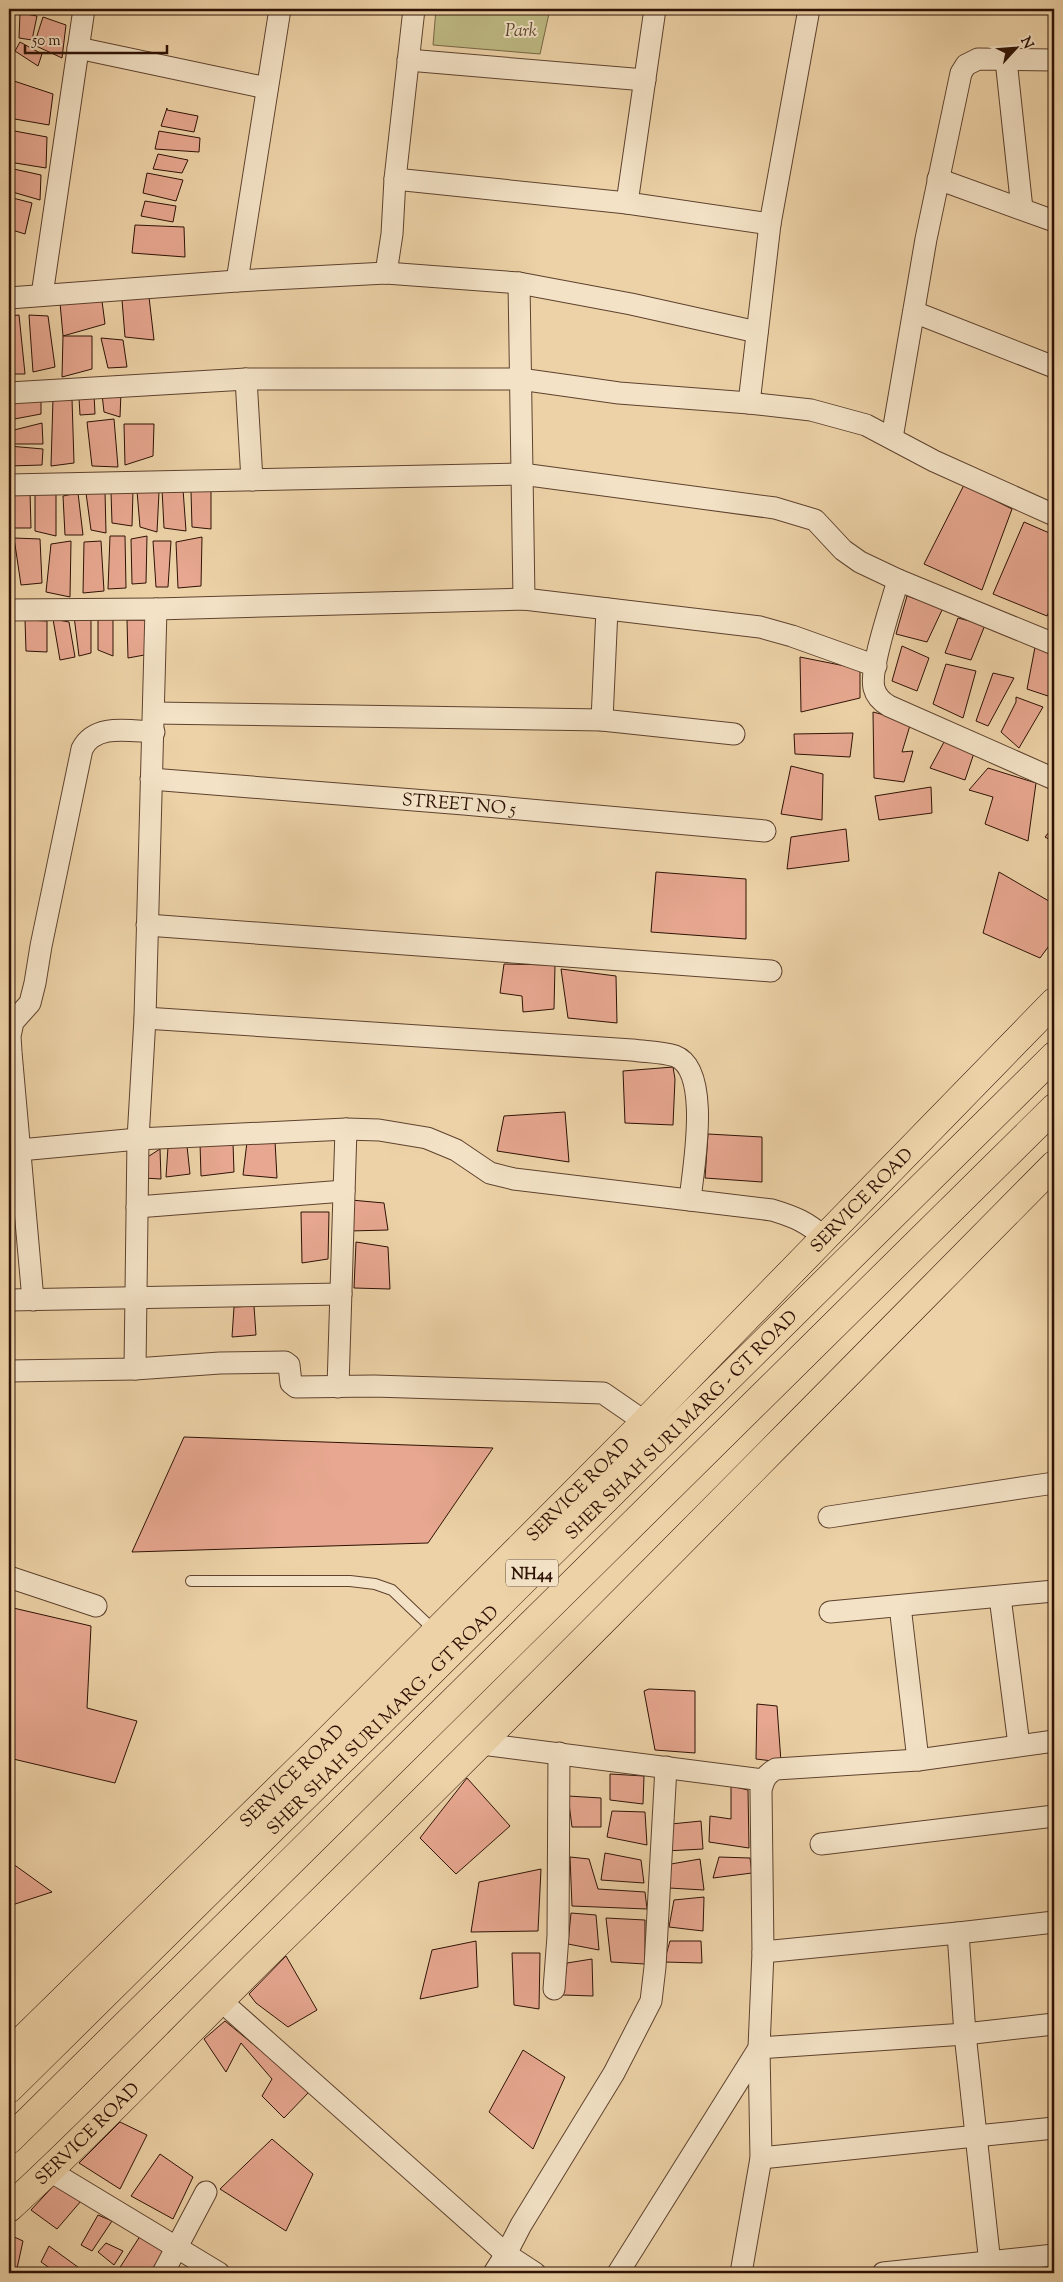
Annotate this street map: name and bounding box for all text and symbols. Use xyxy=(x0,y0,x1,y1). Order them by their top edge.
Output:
park label: Park xyxy=(505,19,537,45)
scale bar xyxy=(25,22,168,54)
north arrow xyxy=(990,22,1040,72)
text: 50 m xyxy=(31,31,61,52)
text: N xyxy=(1014,34,1037,53)
street label: STREET NO 5 xyxy=(401,788,517,824)
street label: SERVICE ROAD xyxy=(805,1143,920,1260)
street label: SHER SHAH SURI MARG - GT ROAD xyxy=(560,1305,805,1547)
street label: SERVICE ROAD xyxy=(522,1433,637,1549)
road number: NH44 xyxy=(506,1560,558,1586)
street label: SHER SHAH SURI MARG - GT ROAD xyxy=(262,1600,506,1842)
street label: SERVICE ROAD xyxy=(235,1720,351,1835)
street label: SERVICE ROAD xyxy=(30,2077,147,2192)

